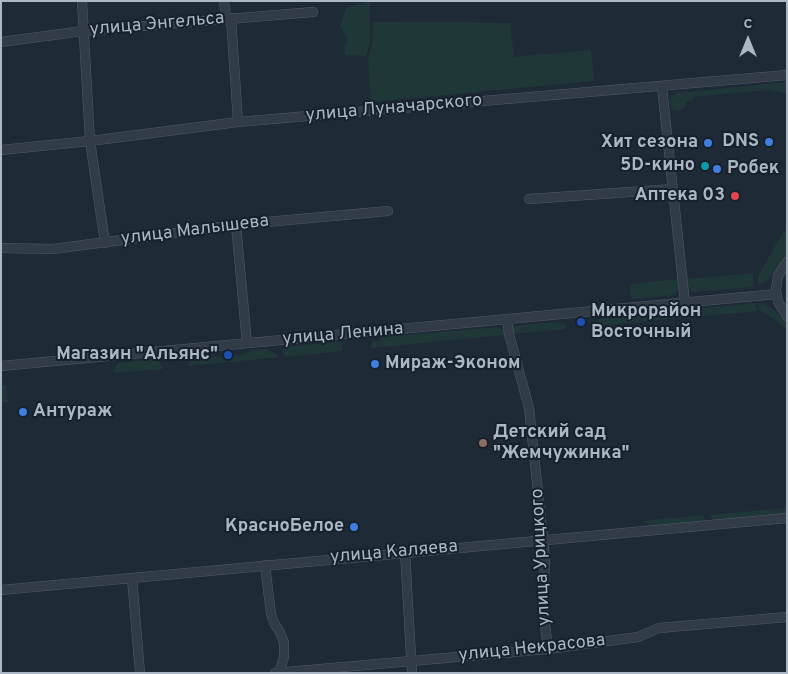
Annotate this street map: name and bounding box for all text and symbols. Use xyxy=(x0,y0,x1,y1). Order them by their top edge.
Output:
street label: улица Энгельса xyxy=(89,8,225,42)
north arrow xyxy=(723,15,773,65)
text: С xyxy=(744,16,752,33)
street label: улица Луначарского xyxy=(305,91,483,127)
place label: DNS xyxy=(722,131,759,153)
place label: Хит сезона xyxy=(601,132,698,154)
marker: DNS xyxy=(763,136,775,148)
marker: Хит сезона xyxy=(702,137,714,149)
place label: 5D-кино xyxy=(620,155,695,177)
place label: Робек xyxy=(727,158,779,180)
marker: 5D-кино xyxy=(699,160,711,172)
marker: Робек xyxy=(711,163,723,175)
place label: Аптека 03 xyxy=(635,185,725,207)
marker: Аптека 03 xyxy=(729,190,741,202)
street label: улица Малышева xyxy=(120,211,270,251)
place label: Микрорайон Восточный xyxy=(591,301,701,344)
marker: Микрорайон Восточный xyxy=(575,316,587,328)
street label: улица Ленина xyxy=(282,319,404,351)
place label: Магазин "Альянс" xyxy=(56,344,218,366)
marker: Магазин "Альянс" xyxy=(222,349,234,361)
place label: Мираж-Эконом xyxy=(385,353,520,375)
marker: Мираж-Эконом xyxy=(369,358,381,370)
place label: Антураж xyxy=(33,401,112,423)
marker: Антураж xyxy=(17,406,29,418)
place label: Детский сад "Жемчужинка" xyxy=(493,422,629,464)
marker: Детский сад "Жемчужинка" xyxy=(477,437,489,449)
street label: улица Урицкого xyxy=(528,488,556,626)
place label: КрасноБелое xyxy=(225,516,344,538)
marker: КрасноБелое xyxy=(348,521,360,533)
street label: улица Каляева xyxy=(329,537,459,569)
street label: улица Некрасова xyxy=(458,631,606,667)

